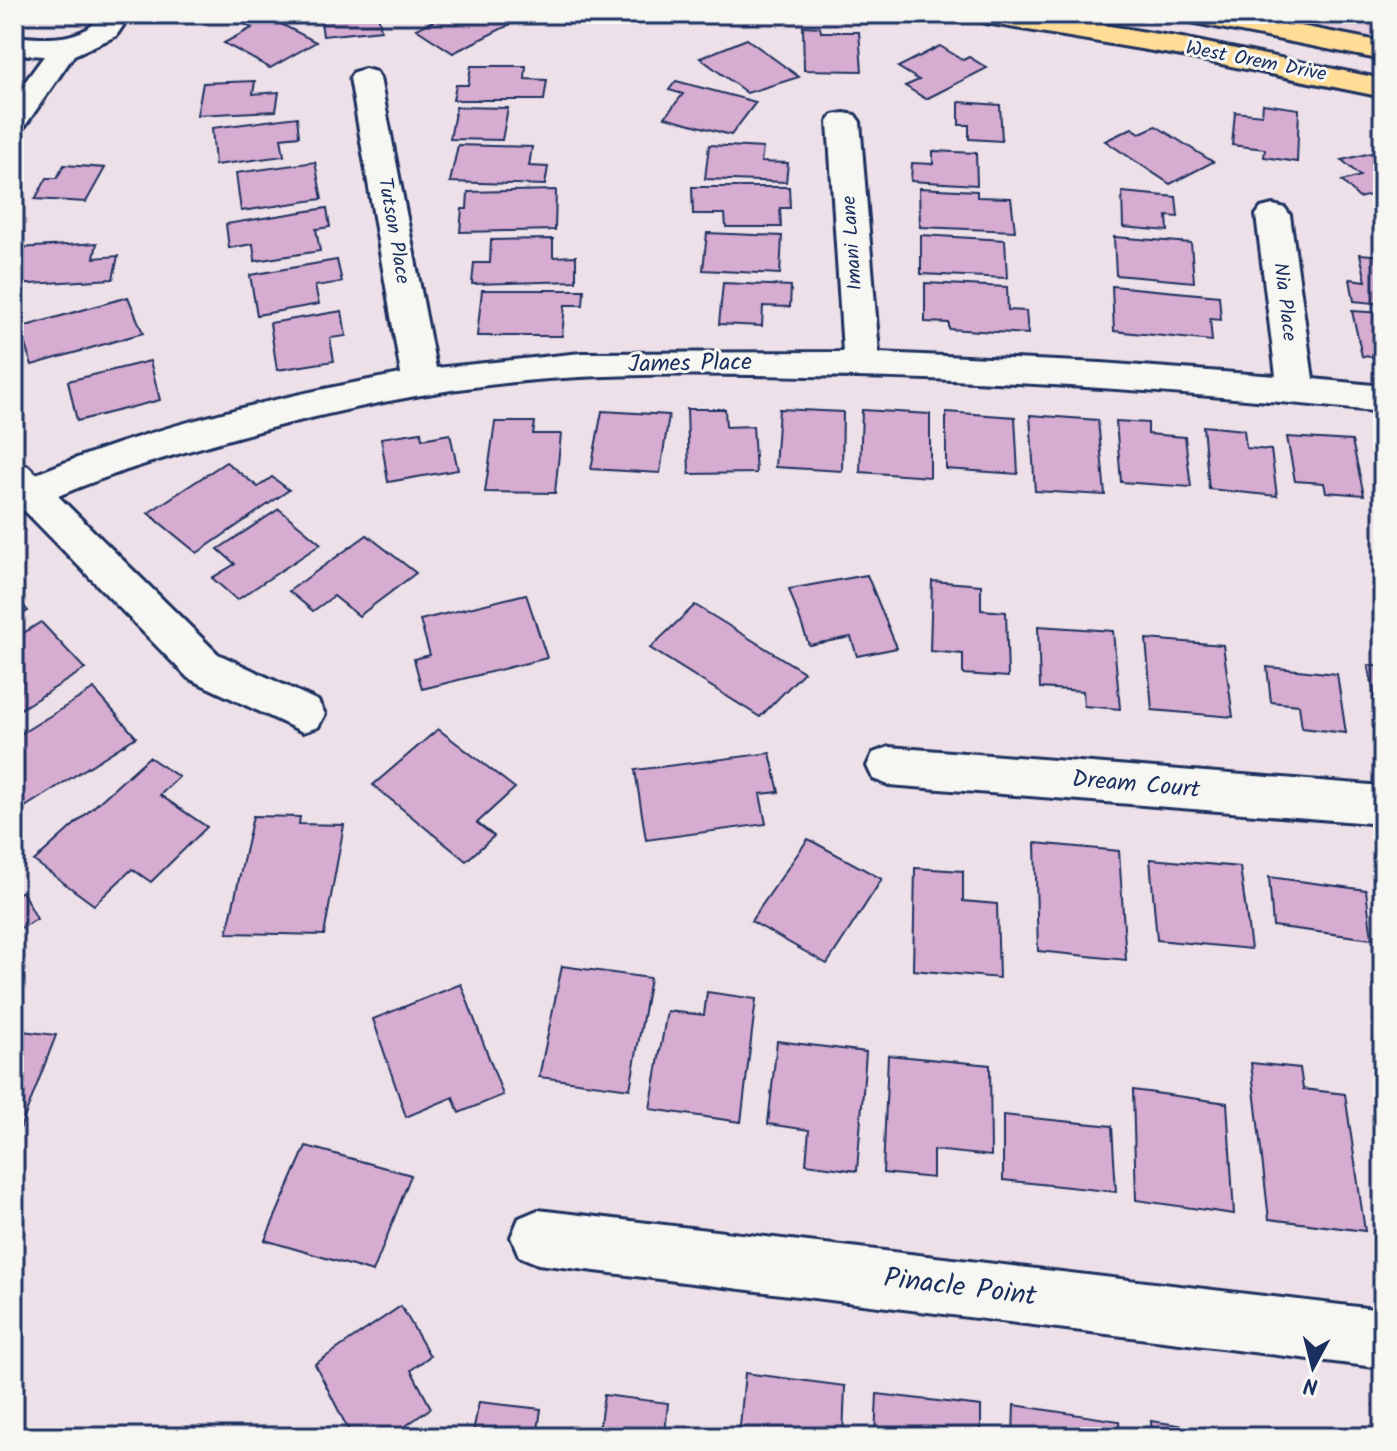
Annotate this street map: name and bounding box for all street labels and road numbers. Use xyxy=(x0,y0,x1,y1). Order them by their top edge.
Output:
street label: West Orem Drive xyxy=(1183,33,1329,91)
street label: Tutson Place xyxy=(368,175,418,287)
street label: Imani Lane xyxy=(834,195,872,291)
street label: Nia Place xyxy=(1263,261,1305,343)
street label: James Place xyxy=(628,343,752,385)
street label: Dream Court xyxy=(1070,760,1202,810)
street label: Pinacle Point xyxy=(881,1256,1040,1320)

